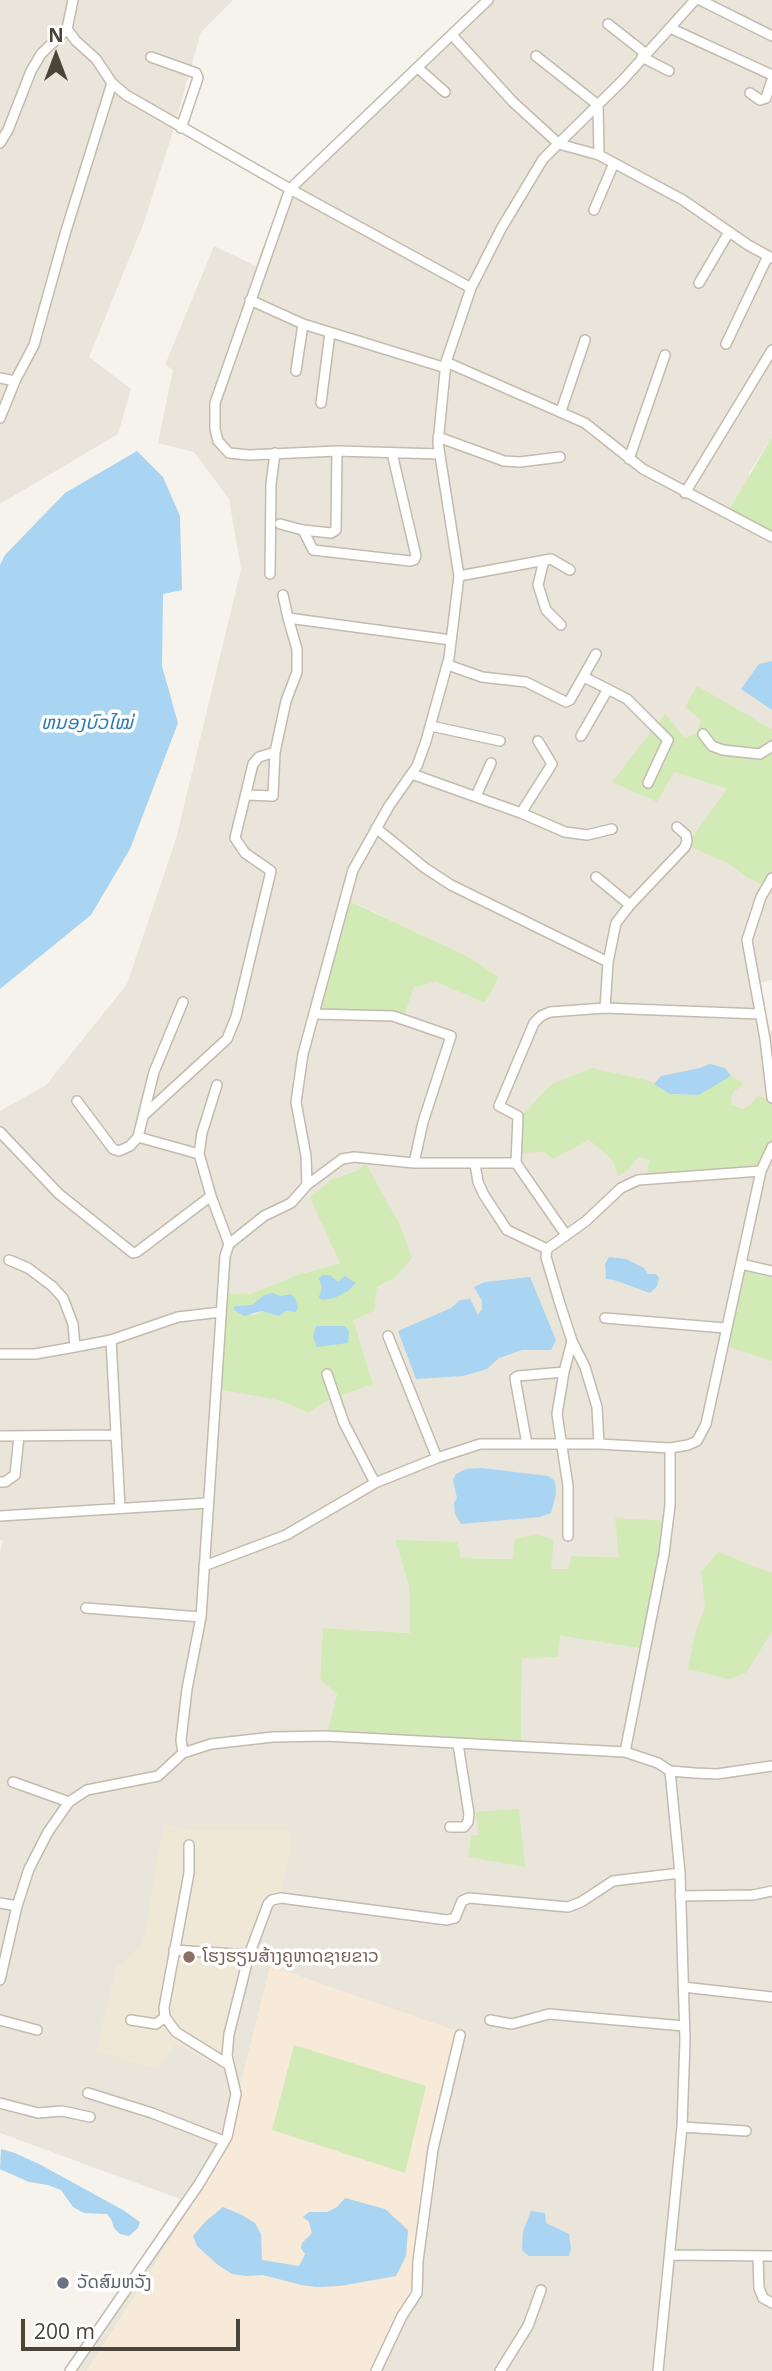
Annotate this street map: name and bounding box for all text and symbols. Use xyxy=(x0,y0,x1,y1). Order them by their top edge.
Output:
north arrow xyxy=(21,21,91,91)
text: N xyxy=(48,22,64,48)
water label: ຫນອງບົວໄໝ່ xyxy=(41,713,133,735)
place label: ໂຮງຮຽນສ້າງຄູຫາດຊາຍຂາວ xyxy=(203,1946,379,1968)
marker: ໂຮງຮຽນສ້າງຄູຫາດຊາຍຂາວ xyxy=(181,1949,197,1965)
place label: ວັດສົມຫວັງ xyxy=(77,2272,152,2294)
marker: ວັດສົມຫວັງ xyxy=(55,2275,71,2291)
scale bar xyxy=(24,2304,243,2348)
text: 200 m xyxy=(34,2317,95,2345)

